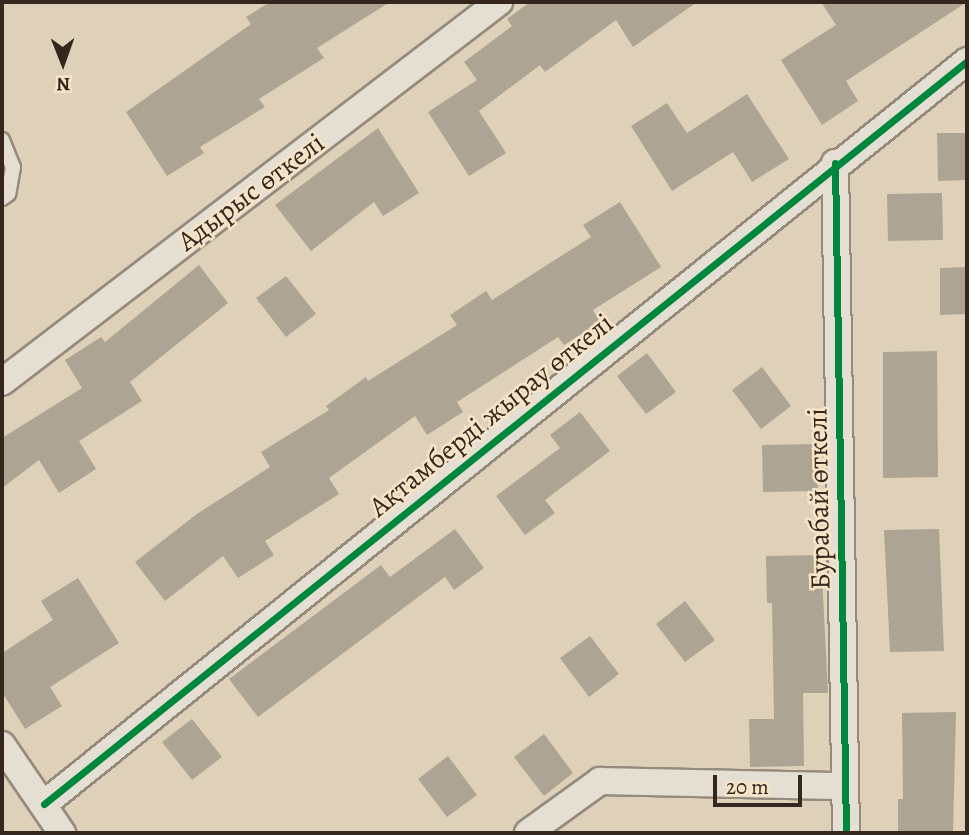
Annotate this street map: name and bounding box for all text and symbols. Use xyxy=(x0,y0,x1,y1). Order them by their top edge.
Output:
north arrow xyxy=(28,28,98,98)
text: N xyxy=(56,71,71,97)
street label: Адырыс өткелі xyxy=(171,126,331,258)
street label: Ақтамберді жырау өткелі xyxy=(362,306,620,524)
street label: Бурабай өткелі xyxy=(801,408,837,590)
scale bar xyxy=(717,762,806,806)
text: 20 m xyxy=(726,773,769,801)

